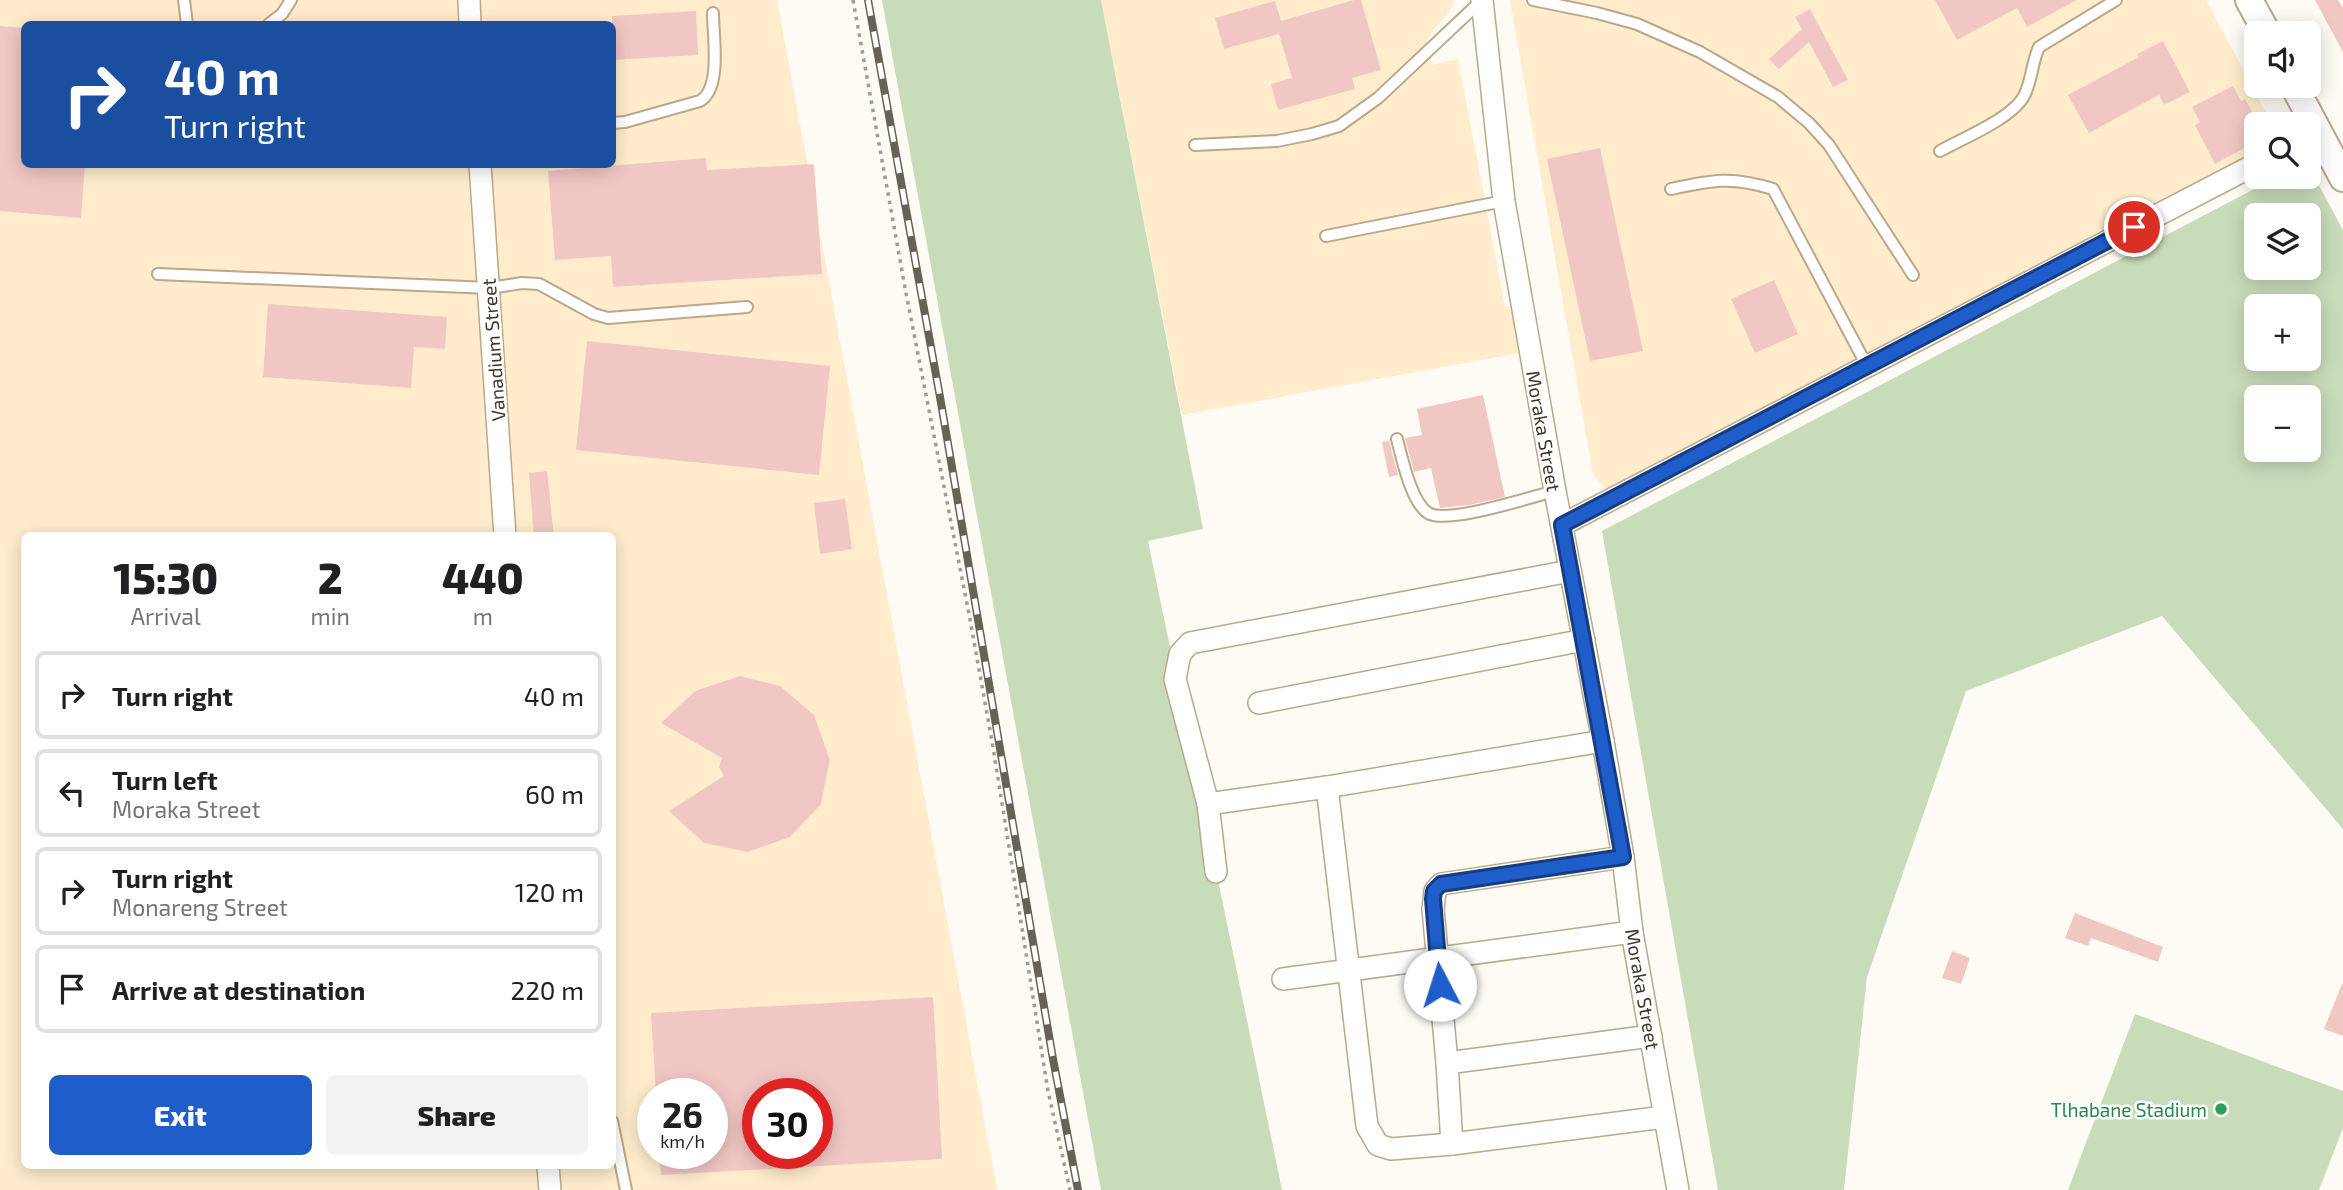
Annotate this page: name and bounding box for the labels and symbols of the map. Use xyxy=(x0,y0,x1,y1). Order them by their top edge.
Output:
pin xyxy=(2104,197,2164,257)
street label: Vanadium Street xyxy=(477,278,509,422)
street label: Moraka Street xyxy=(1522,369,1566,493)
street label: Moraka Street xyxy=(1621,927,1665,1051)
position arrow xyxy=(1403,948,1477,1022)
speed limit sign: 30 xyxy=(742,1078,833,1169)
place label: Tlhabane Stadium xyxy=(2051,1098,2207,1121)
marker: Tlhabane Stadium xyxy=(2213,1101,2229,1117)

